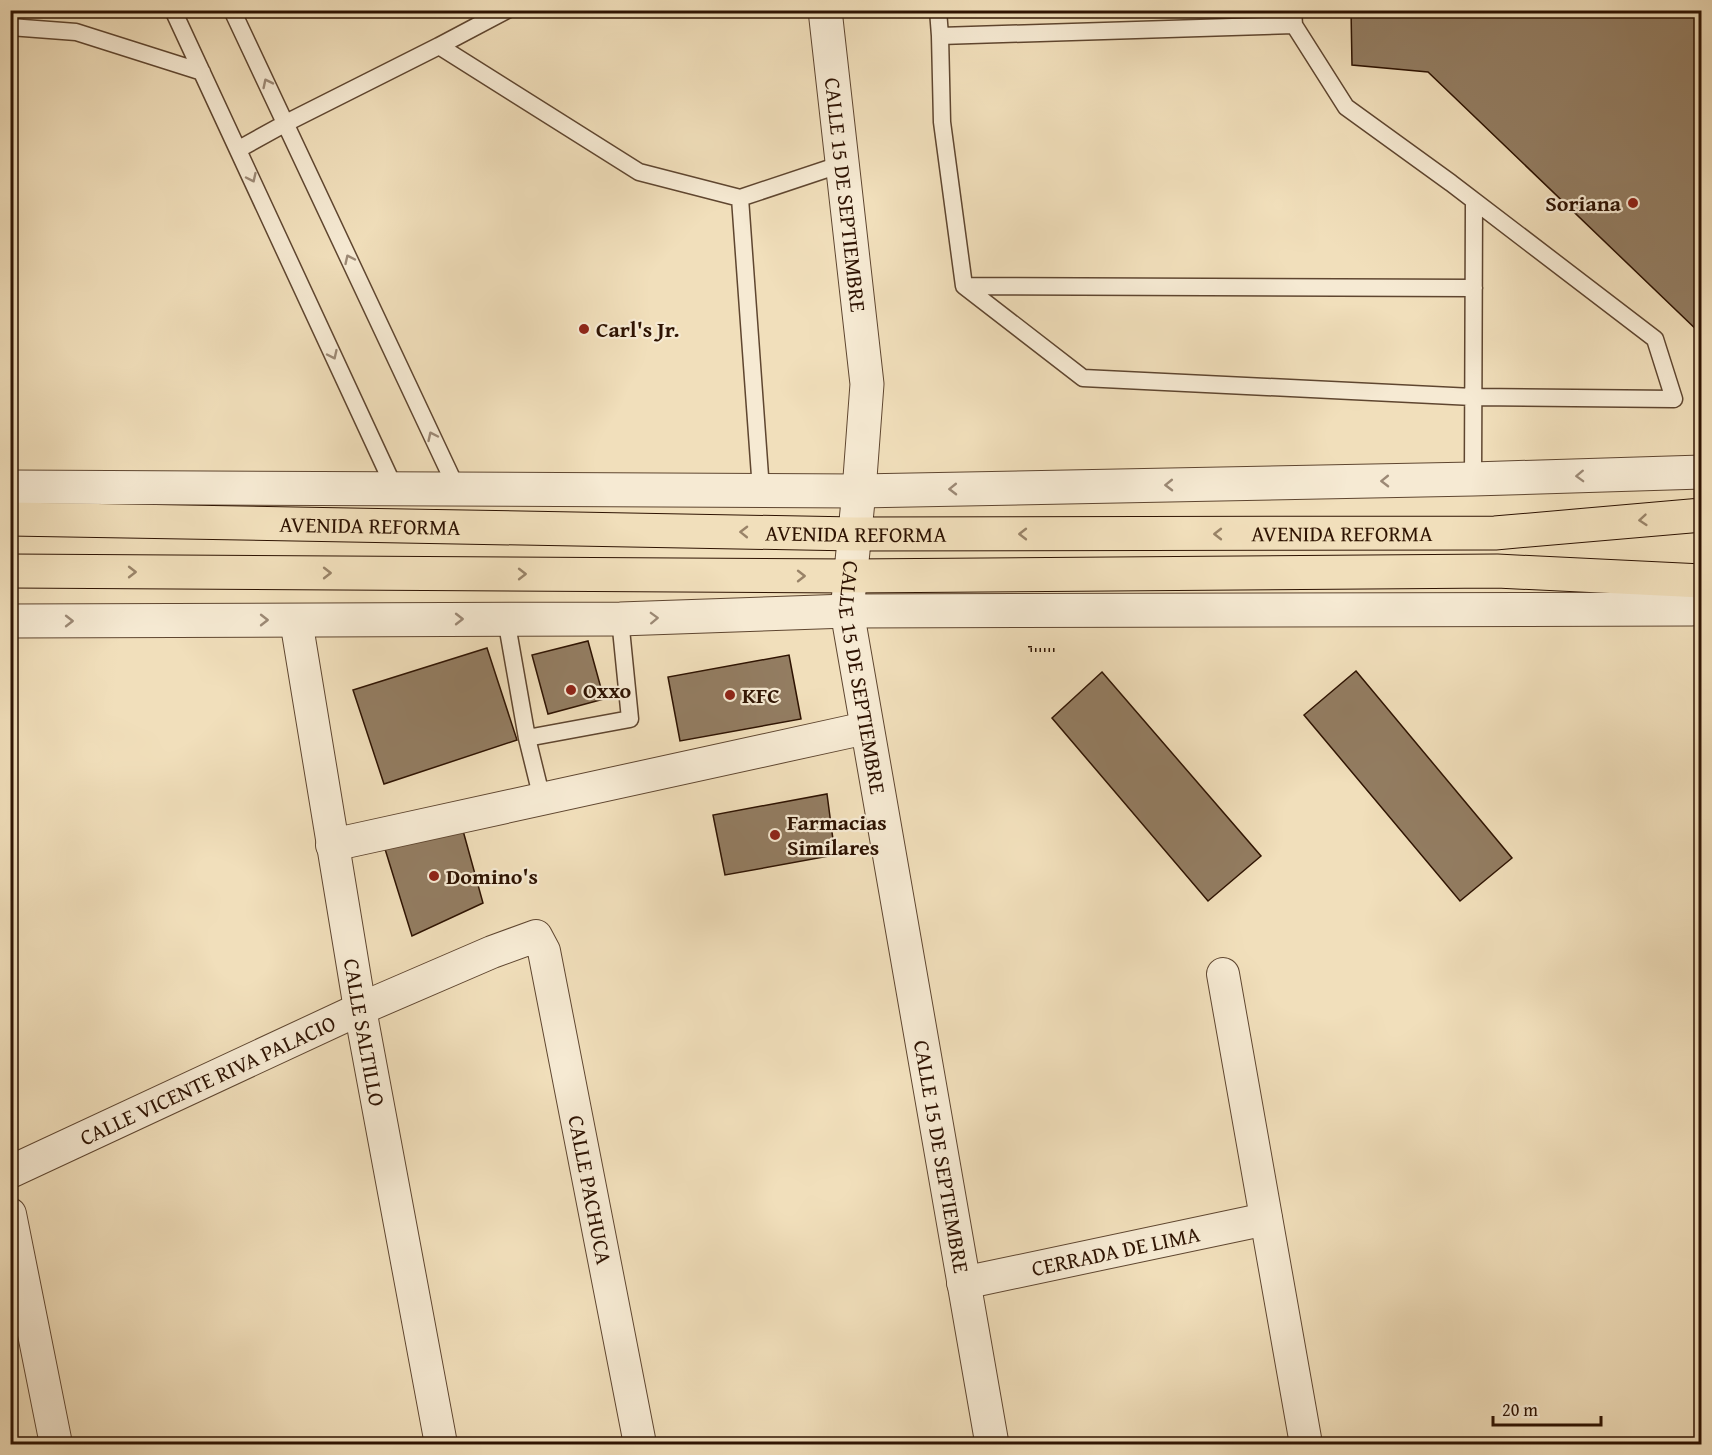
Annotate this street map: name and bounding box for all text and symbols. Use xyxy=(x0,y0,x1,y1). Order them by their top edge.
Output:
street label: CALLE 15 DE SEPTIEMBRE xyxy=(817,76,875,314)
one-way arrow xyxy=(262,78,274,89)
one-way arrow xyxy=(244,171,256,182)
place label: Soriana xyxy=(1545,187,1622,219)
marker: Soriana xyxy=(1626,196,1640,210)
one-way arrow xyxy=(345,255,357,266)
place label: Carl's Jr. xyxy=(596,313,679,345)
marker: Carl's Jr. xyxy=(577,322,591,336)
one-way arrow xyxy=(326,348,338,359)
one-way arrow xyxy=(427,431,439,442)
one-way arrow xyxy=(1576,470,1585,482)
one-way arrow xyxy=(1381,475,1390,487)
one-way arrow xyxy=(1165,479,1174,491)
one-way arrow xyxy=(949,483,958,495)
street label: AVENIDA REFORMA xyxy=(279,508,462,543)
one-way arrow xyxy=(1639,513,1648,526)
street label: AVENIDA REFORMA xyxy=(765,516,947,550)
street label: AVENIDA REFORMA xyxy=(1251,517,1433,549)
one-way arrow xyxy=(739,526,748,539)
one-way arrow xyxy=(1018,528,1027,540)
one-way arrow xyxy=(1213,528,1222,540)
street label: CALLE 15 DE SEPTIEMBRE xyxy=(831,559,895,797)
one-way arrow xyxy=(127,566,136,578)
one-way arrow xyxy=(322,567,331,579)
one-way arrow xyxy=(517,568,526,580)
one-way arrow xyxy=(796,570,805,582)
one-way arrow xyxy=(649,611,658,624)
one-way arrow xyxy=(454,613,463,626)
one-way arrow xyxy=(259,614,268,626)
one-way arrow xyxy=(64,615,73,627)
place label: Oxxo xyxy=(583,674,632,706)
place label: KFC xyxy=(742,679,780,711)
marker: Oxxo xyxy=(564,683,578,697)
marker: KFC xyxy=(723,688,737,702)
place label: Farmacias Similares xyxy=(787,806,887,863)
marker: Farmacias Similares xyxy=(768,828,782,842)
place label: Domino's xyxy=(446,860,538,892)
marker: Domino's xyxy=(427,869,441,883)
street label: CALLE SALTILLO xyxy=(336,956,394,1109)
street label: CALLE VICENTE RIVA PALACIO xyxy=(74,1007,341,1153)
street label: CALLE 15 DE SEPTIEMBRE xyxy=(906,1038,978,1275)
street label: CALLE PACHUCA xyxy=(560,1112,621,1268)
street label: CERRADA DE LIMA xyxy=(1029,1217,1203,1284)
scale bar xyxy=(1493,1389,1601,1427)
text: 20 m xyxy=(1502,1396,1538,1423)

